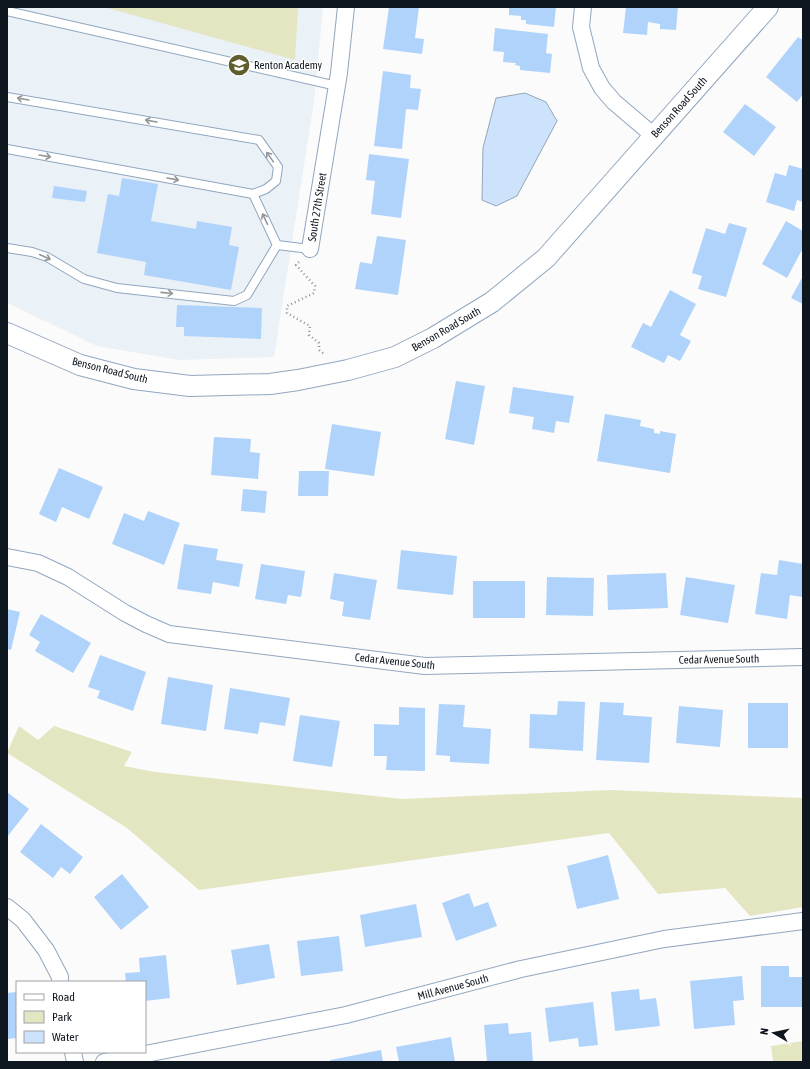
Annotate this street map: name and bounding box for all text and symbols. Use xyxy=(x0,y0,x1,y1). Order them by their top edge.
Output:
school or university icon: Renton Academy xyxy=(226,52,252,78)
place label: Renton Academy xyxy=(254,59,323,71)
street label: Benson Road South xyxy=(649,74,709,140)
one-way arrow xyxy=(17,95,30,103)
one-way arrow xyxy=(145,117,158,125)
one-way arrow xyxy=(266,151,275,162)
one-way arrow xyxy=(38,152,51,160)
street label: South 27th Street xyxy=(306,172,328,242)
one-way arrow xyxy=(166,175,179,183)
one-way arrow xyxy=(261,213,268,225)
one-way arrow xyxy=(38,254,50,261)
one-way arrow xyxy=(160,290,173,297)
street label: Benson Road South xyxy=(409,304,483,354)
street label: Benson Road South xyxy=(71,355,149,385)
street label: Cedar Avenue South xyxy=(354,651,436,671)
street label: Cedar Avenue South xyxy=(679,652,759,666)
street label: Mill Avenue South xyxy=(416,972,490,1002)
legend xyxy=(16,981,146,1053)
text: Road xyxy=(52,990,75,1004)
text: Park xyxy=(52,1010,73,1024)
north arrow xyxy=(754,1013,794,1053)
text: N xyxy=(758,1027,771,1036)
text: Water xyxy=(52,1030,79,1044)

